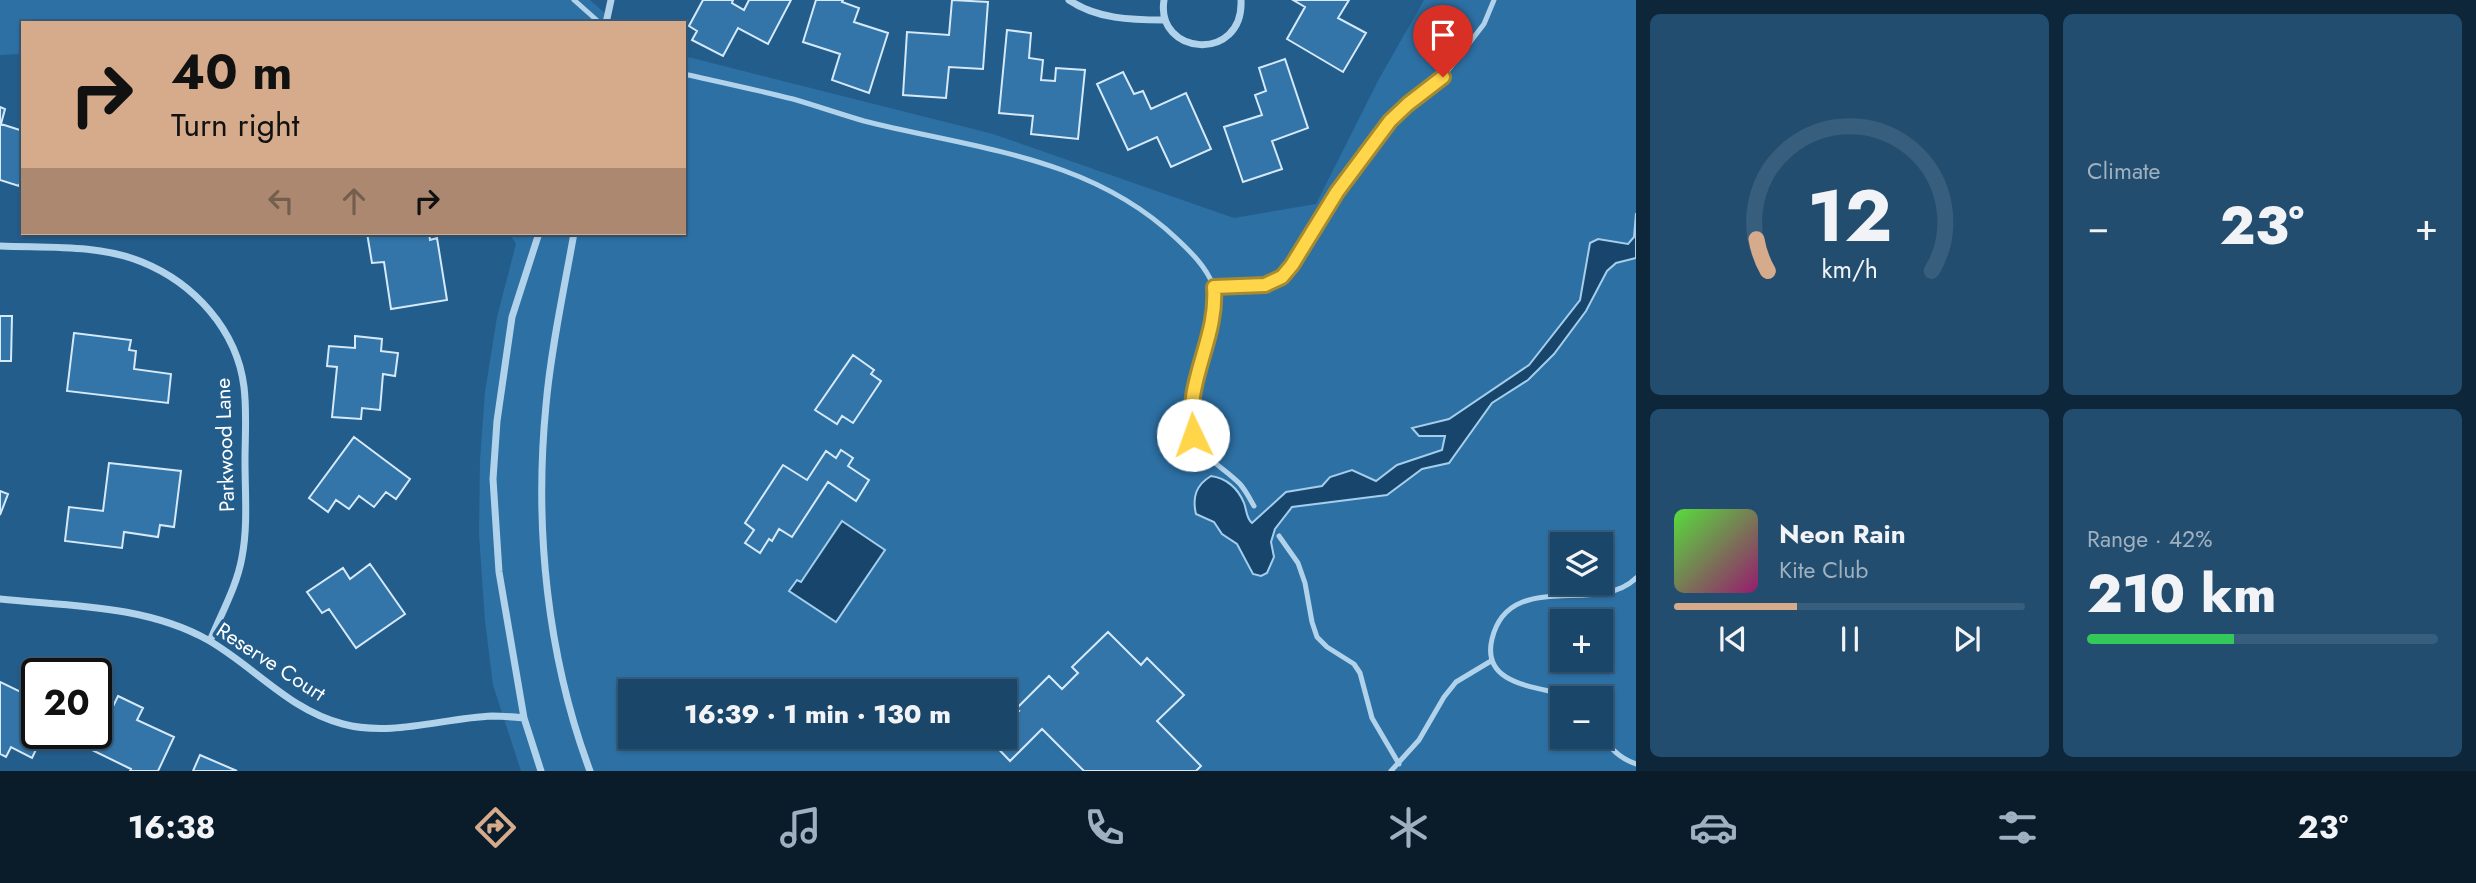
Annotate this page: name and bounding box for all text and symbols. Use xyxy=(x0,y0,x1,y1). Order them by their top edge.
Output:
pin xyxy=(1413,5,1473,77)
icon: arrive xyxy=(1424,16,1462,54)
text: 40 m xyxy=(171,37,293,107)
icon: right xyxy=(56,49,147,140)
text: Turn right xyxy=(171,102,300,148)
text: Climate xyxy=(2087,154,2160,188)
text: 12 xyxy=(1807,163,1892,268)
icon: left xyxy=(262,182,300,220)
icon: ahead xyxy=(335,182,373,220)
icon: right xyxy=(408,182,446,220)
text: 23° xyxy=(2220,188,2304,264)
text: − xyxy=(2087,199,2109,254)
text: + xyxy=(2415,199,2438,254)
text: km/h xyxy=(1821,250,1878,286)
street label: Parkwood Lane xyxy=(208,377,242,513)
position arrow xyxy=(1156,398,1230,472)
text: Neon Rain xyxy=(1779,515,1906,553)
text: Range · 42% xyxy=(2087,522,2212,556)
map controls xyxy=(1550,532,1613,749)
button: layers xyxy=(1550,532,1613,595)
text: Kite Club xyxy=(1779,553,1868,587)
text: 210 km xyxy=(2087,556,2276,632)
button: + xyxy=(1550,609,1613,672)
street label: Reserve Court xyxy=(210,615,332,709)
icon: previous xyxy=(1714,620,1752,658)
icon: pause xyxy=(1831,620,1869,658)
icon: next xyxy=(1948,620,1986,658)
speed limit sign: 20 xyxy=(21,658,112,749)
button: − xyxy=(1550,686,1613,749)
text: 16:39 · 1 min · 130 m xyxy=(684,695,951,733)
icon: directions xyxy=(471,803,520,852)
icon: music xyxy=(776,803,825,852)
icon: phone xyxy=(1080,803,1129,852)
icon: climate xyxy=(1384,803,1433,852)
icon: car xyxy=(1689,803,1738,852)
icon: filters xyxy=(1993,803,2042,852)
text: 16:38 xyxy=(128,804,216,850)
text: 23° xyxy=(2298,804,2348,850)

